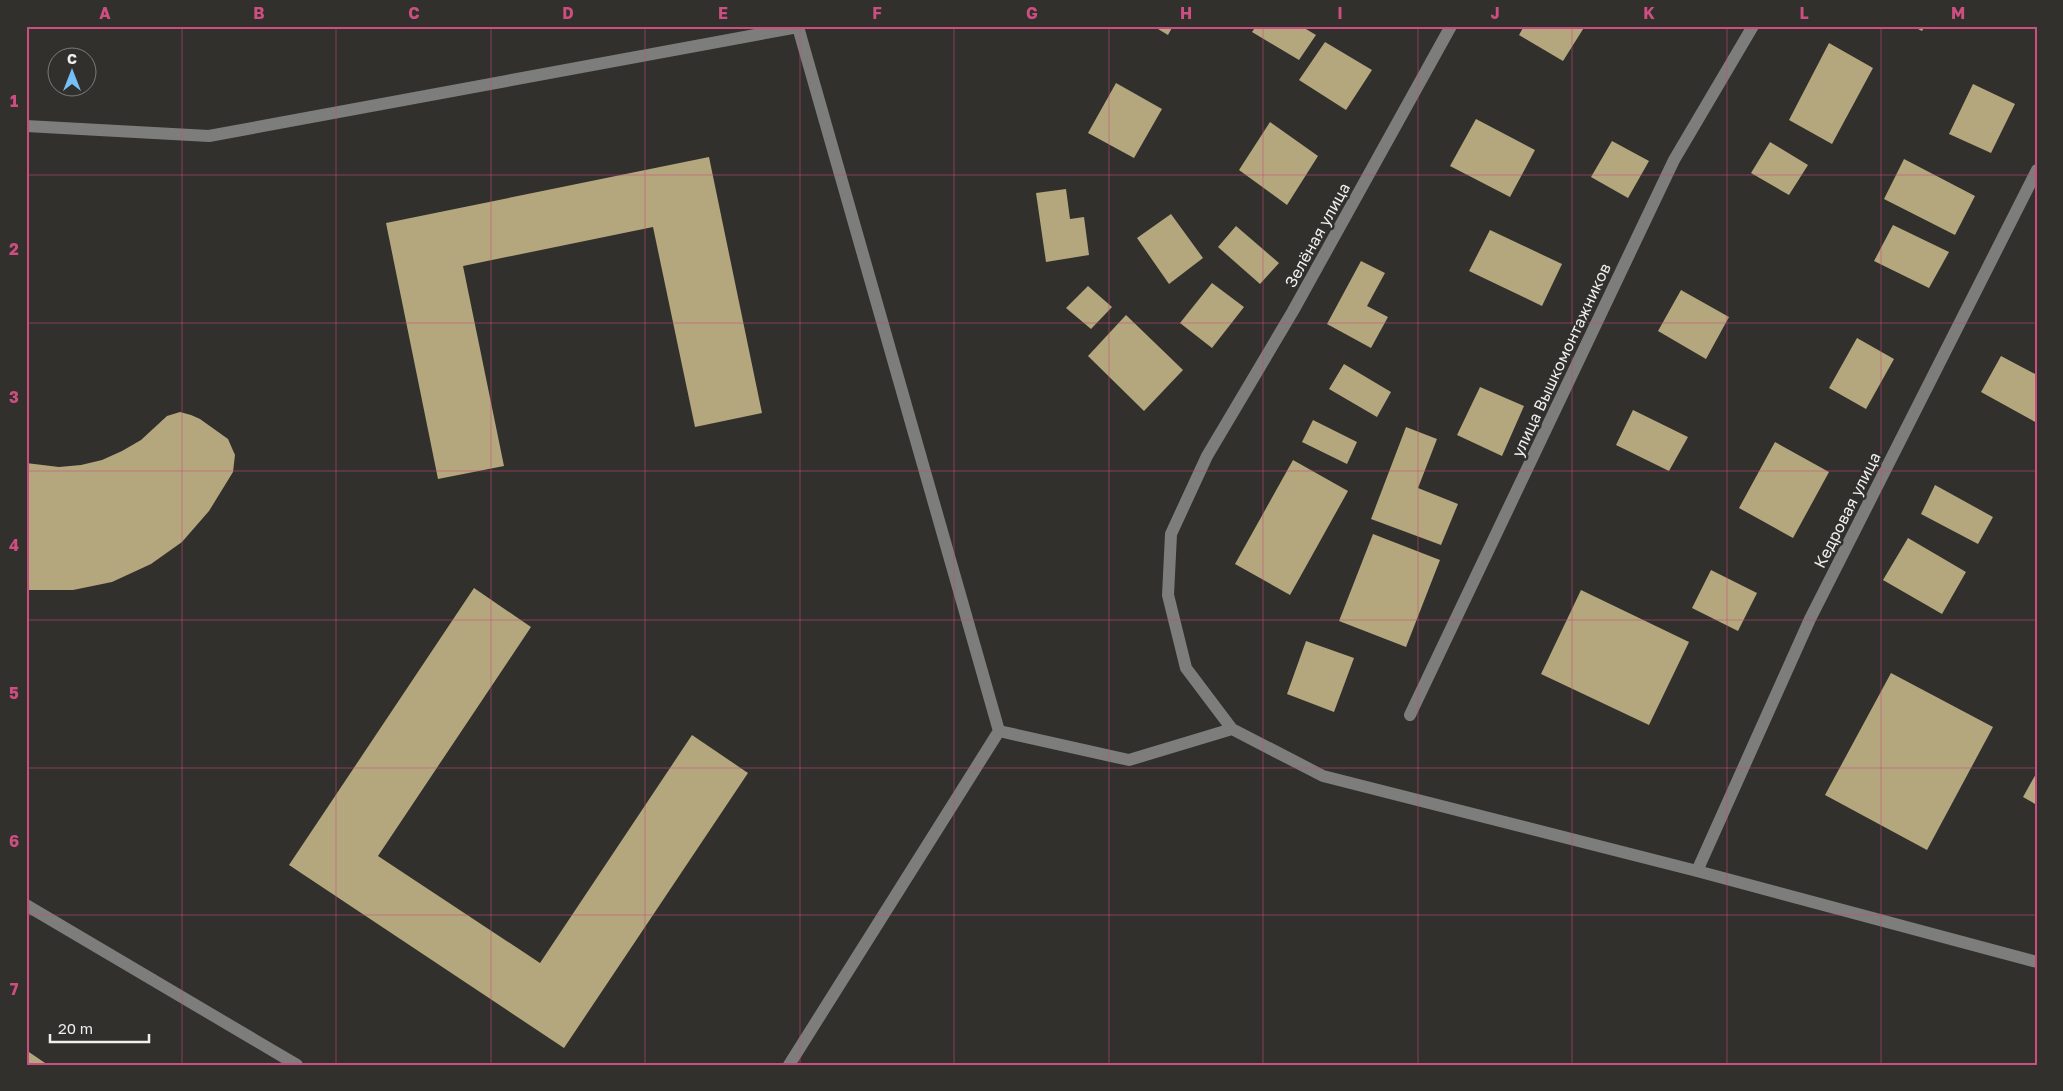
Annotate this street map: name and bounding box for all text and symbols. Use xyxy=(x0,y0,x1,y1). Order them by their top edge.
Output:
text: A xyxy=(99,3,111,23)
text: B xyxy=(253,3,265,23)
text: C xyxy=(408,3,420,23)
text: D xyxy=(562,3,574,23)
text: E xyxy=(718,3,728,23)
text: F xyxy=(872,3,882,23)
text: G xyxy=(1026,3,1038,23)
text: H xyxy=(1180,3,1192,23)
text: I xyxy=(1337,3,1343,23)
text: J xyxy=(1490,3,1500,23)
text: K xyxy=(1643,3,1655,23)
text: L xyxy=(1799,3,1809,23)
text: M xyxy=(1951,3,1965,23)
north arrow xyxy=(48,48,98,98)
text: С xyxy=(67,50,77,67)
text: 1 xyxy=(10,91,18,111)
street label: Зелёная улица xyxy=(1280,179,1354,291)
text: 2 xyxy=(9,239,19,259)
street label: улица Вышкомонтажников xyxy=(1507,260,1615,460)
text: 3 xyxy=(9,387,19,407)
street label: Кедровая улица xyxy=(1809,449,1885,571)
text: 4 xyxy=(9,535,19,555)
text: 5 xyxy=(9,683,19,703)
text: 6 xyxy=(9,831,19,851)
text: 7 xyxy=(10,979,19,999)
scale bar xyxy=(50,1011,149,1043)
text: 20 m xyxy=(58,1019,93,1037)

